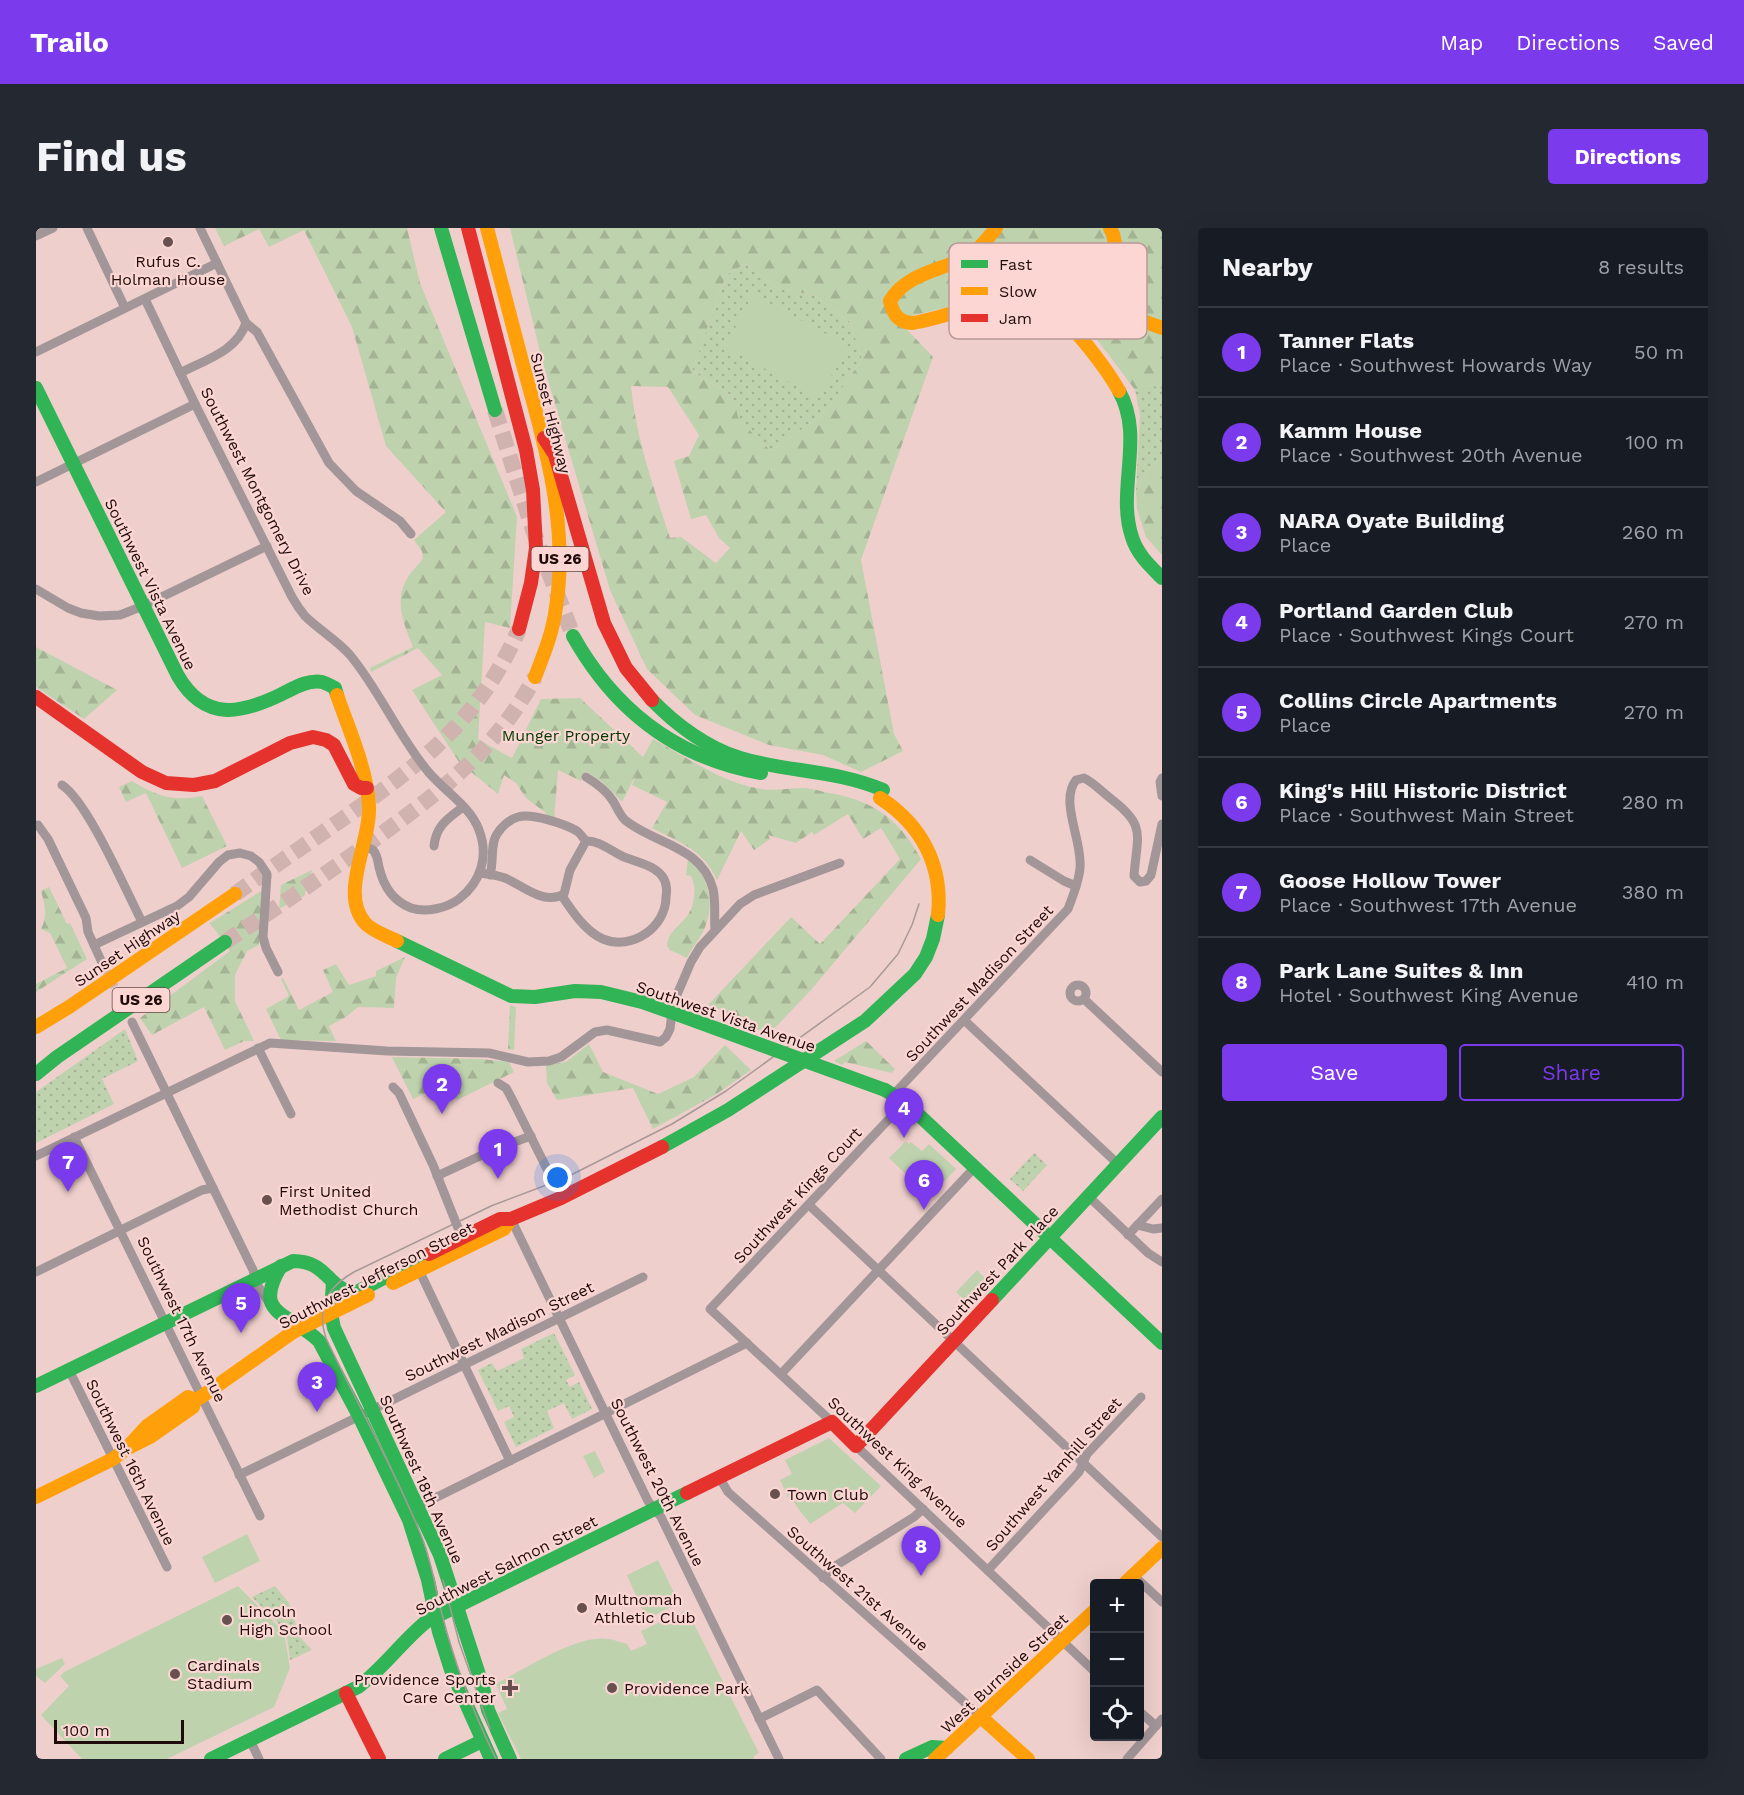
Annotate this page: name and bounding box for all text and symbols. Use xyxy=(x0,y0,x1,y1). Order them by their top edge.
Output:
text: Trailo xyxy=(30,26,109,59)
text: Map xyxy=(1440,30,1483,55)
text: Directions xyxy=(1516,30,1620,55)
text: Saved xyxy=(1653,30,1714,55)
button: Directions xyxy=(1548,129,1708,184)
text: Find us xyxy=(36,132,187,181)
marker: Rufus C. Holman House xyxy=(161,235,175,249)
legend xyxy=(949,243,1147,339)
place label: Rufus C. Holman House xyxy=(111,252,225,289)
text: Nearby xyxy=(1222,252,1313,282)
text: Fast xyxy=(999,255,1032,274)
text: 8 results xyxy=(1598,255,1684,279)
text: Slow xyxy=(999,282,1037,301)
text: Jam xyxy=(999,309,1032,328)
text: Tanner Flats xyxy=(1279,328,1414,353)
text: 1 xyxy=(1237,340,1246,364)
text: 50 m xyxy=(1634,340,1684,364)
street label: Sunset Highway xyxy=(526,351,575,476)
text: Place · Southwest Howards Way xyxy=(1279,353,1592,377)
street label: Southwest Montgomery Drive xyxy=(197,384,318,598)
text: Kamm House xyxy=(1279,418,1422,443)
text: 2 xyxy=(1236,430,1247,454)
text: 100 m xyxy=(1625,430,1684,454)
text: Place · Southwest 20th Avenue xyxy=(1279,443,1583,467)
street label: Southwest Vista Avenue xyxy=(101,495,200,673)
text: NARA Oyate Building xyxy=(1279,508,1504,533)
text: 3 xyxy=(1236,520,1247,544)
text: 260 m xyxy=(1622,520,1684,544)
text: Place xyxy=(1279,533,1331,557)
road number: US 26 xyxy=(532,547,588,571)
text: Portland Garden Club xyxy=(1279,598,1513,623)
text: 4 xyxy=(1235,610,1248,634)
text: 270 m xyxy=(1624,610,1684,634)
text: Place · Southwest Kings Court xyxy=(1279,623,1574,647)
text: Collins Circle Apartments xyxy=(1279,688,1557,713)
text: 5 xyxy=(1236,700,1247,724)
text: 270 m xyxy=(1624,700,1684,724)
text: Place xyxy=(1279,713,1331,737)
park label: Munger Property xyxy=(502,726,631,745)
text: King's Hill Historic District xyxy=(1279,778,1567,803)
text: 6 xyxy=(1235,790,1248,814)
text: 280 m xyxy=(1622,790,1684,814)
text: Place · Southwest Main Street xyxy=(1279,803,1574,827)
text: Goose Hollow Tower xyxy=(1279,868,1501,893)
text: 7 xyxy=(1235,880,1248,904)
text: 380 m xyxy=(1622,880,1684,904)
text: Place · Southwest 17th Avenue xyxy=(1279,893,1577,917)
street label: Southwest Madison Street xyxy=(902,901,1057,1066)
street label: Sunset Highway xyxy=(71,905,185,991)
text: Park Lane Suites & Inn xyxy=(1279,958,1523,983)
text: 8 xyxy=(1235,970,1248,994)
text: 410 m xyxy=(1626,970,1684,994)
street label: Southwest Vista Avenue xyxy=(634,977,818,1056)
text: Hotel · Southwest King Avenue xyxy=(1279,983,1579,1007)
road number: US 26 xyxy=(112,988,170,1012)
button: Save xyxy=(1222,1044,1447,1101)
button: Share xyxy=(1459,1044,1684,1101)
pin: 2 xyxy=(422,1064,462,1114)
pin: 4 xyxy=(884,1088,924,1138)
street label: Southwest Kings Court xyxy=(729,1123,866,1267)
pin: 1 xyxy=(478,1130,518,1179)
pin: 7 xyxy=(48,1142,87,1192)
pin: 6 xyxy=(904,1160,944,1210)
your location xyxy=(543,1163,572,1192)
place label: First United Methodist Church xyxy=(279,1182,419,1219)
marker: First United Methodist Church xyxy=(260,1193,274,1207)
street label: Southwest Park Place xyxy=(932,1201,1062,1339)
street label: Southwest Jefferson Street xyxy=(276,1218,477,1333)
street label: Southwest 17th Avenue xyxy=(133,1233,230,1405)
street label: Southwest Madison Street xyxy=(402,1277,597,1385)
pin: 5 xyxy=(222,1284,260,1333)
pin: 3 xyxy=(298,1362,336,1412)
street label: Southwest 16th Avenue xyxy=(82,1376,179,1549)
street label: Southwest 18th Avenue xyxy=(376,1392,467,1567)
street label: Southwest King Avenue xyxy=(824,1393,971,1532)
street label: Southwest Yamhill Street xyxy=(981,1393,1126,1555)
street label: Southwest 20th Avenue xyxy=(607,1395,708,1570)
place label: Town Club xyxy=(787,1485,869,1504)
marker: Town Club xyxy=(768,1487,782,1501)
street label: Southwest Salmon Street xyxy=(412,1511,601,1620)
street label: Southwest 21st Avenue xyxy=(783,1522,932,1655)
pin: 8 xyxy=(902,1526,940,1576)
map controls xyxy=(1090,1579,1144,1741)
button: + xyxy=(1090,1579,1144,1633)
place label: Multnomah Athletic Club xyxy=(594,1590,696,1627)
marker: Multnomah Athletic Club xyxy=(575,1601,589,1615)
place label: Lincoln High School xyxy=(239,1602,332,1639)
street label: West Burnside Street xyxy=(937,1609,1072,1737)
marker: Lincoln High School xyxy=(220,1613,234,1627)
button: − xyxy=(1090,1633,1144,1687)
place label: Cardinals Stadium xyxy=(187,1656,260,1693)
marker: Cardinals Stadium xyxy=(168,1667,182,1681)
place label: Providence Sports Care Center xyxy=(354,1670,496,1707)
marker: Providence Sports Care Center xyxy=(501,1679,519,1697)
place label: Providence Park xyxy=(624,1679,749,1698)
marker: Providence Park xyxy=(605,1681,619,1695)
button: locate xyxy=(1090,1687,1144,1741)
scale bar xyxy=(54,1717,184,1744)
text: 100 m xyxy=(63,1721,110,1740)

